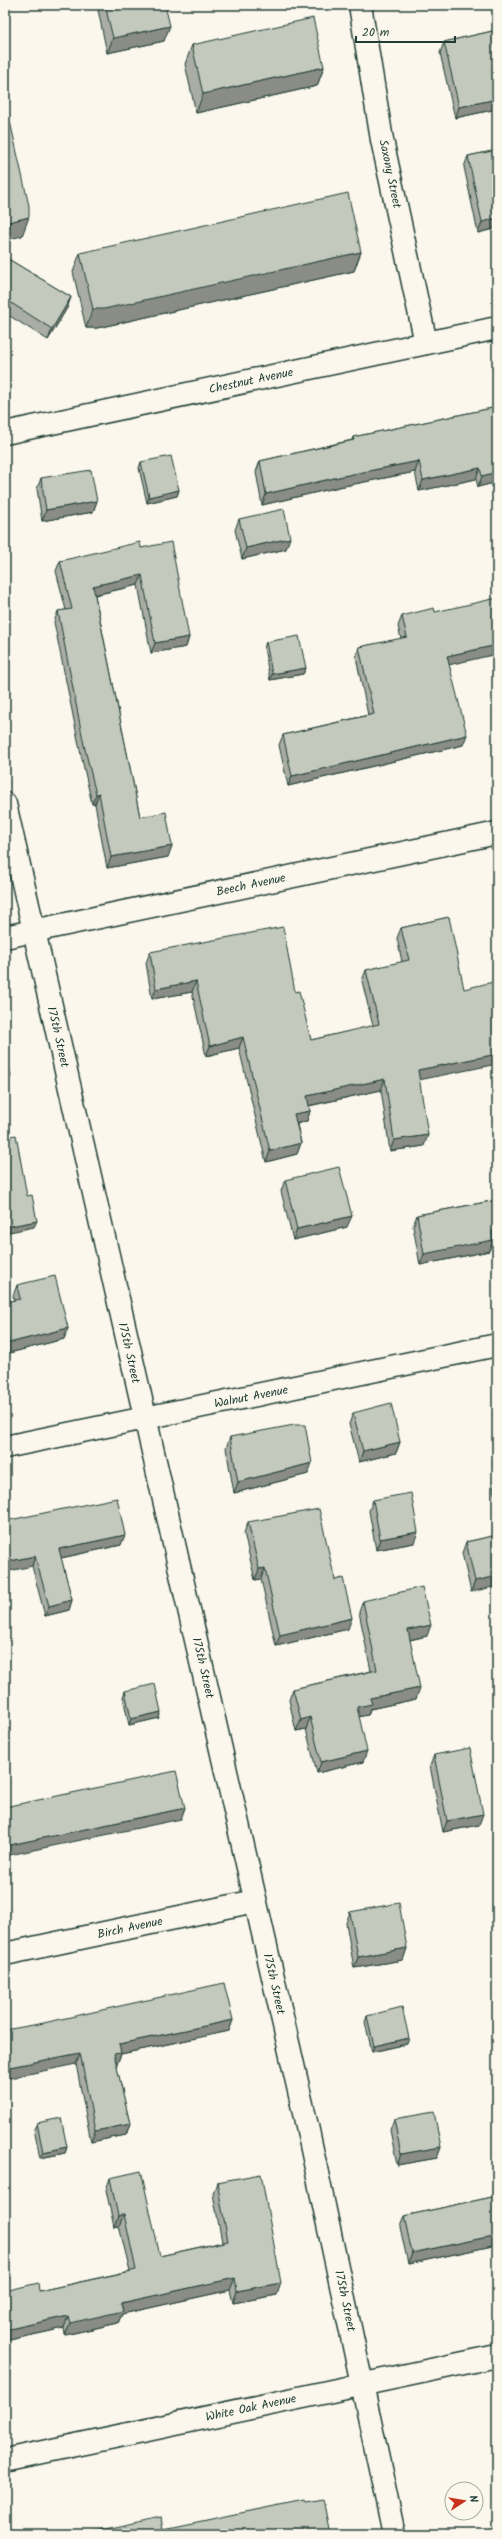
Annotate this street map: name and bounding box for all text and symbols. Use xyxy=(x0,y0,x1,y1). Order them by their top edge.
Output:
scale bar xyxy=(356,18,455,44)
text: 20 m xyxy=(362,23,390,42)
street label: Saxony Street xyxy=(373,138,407,210)
street label: Chestnut Avenue xyxy=(207,363,295,399)
street label: Beech Avenue xyxy=(215,868,288,902)
street label: 175th Street xyxy=(42,1005,74,1070)
street label: 175th Street xyxy=(113,1321,145,1386)
street label: Walnut Avenue xyxy=(212,1380,290,1413)
street label: 175th Street xyxy=(187,1636,219,1701)
street label: Birch Avenue xyxy=(96,1912,165,1944)
street label: 175th Street xyxy=(258,1952,290,2017)
street label: 175th Street xyxy=(329,2269,361,2334)
street label: White Oak Avenue xyxy=(204,2389,299,2427)
north arrow xyxy=(444,2481,484,2521)
text: N xyxy=(463,2494,482,2504)

